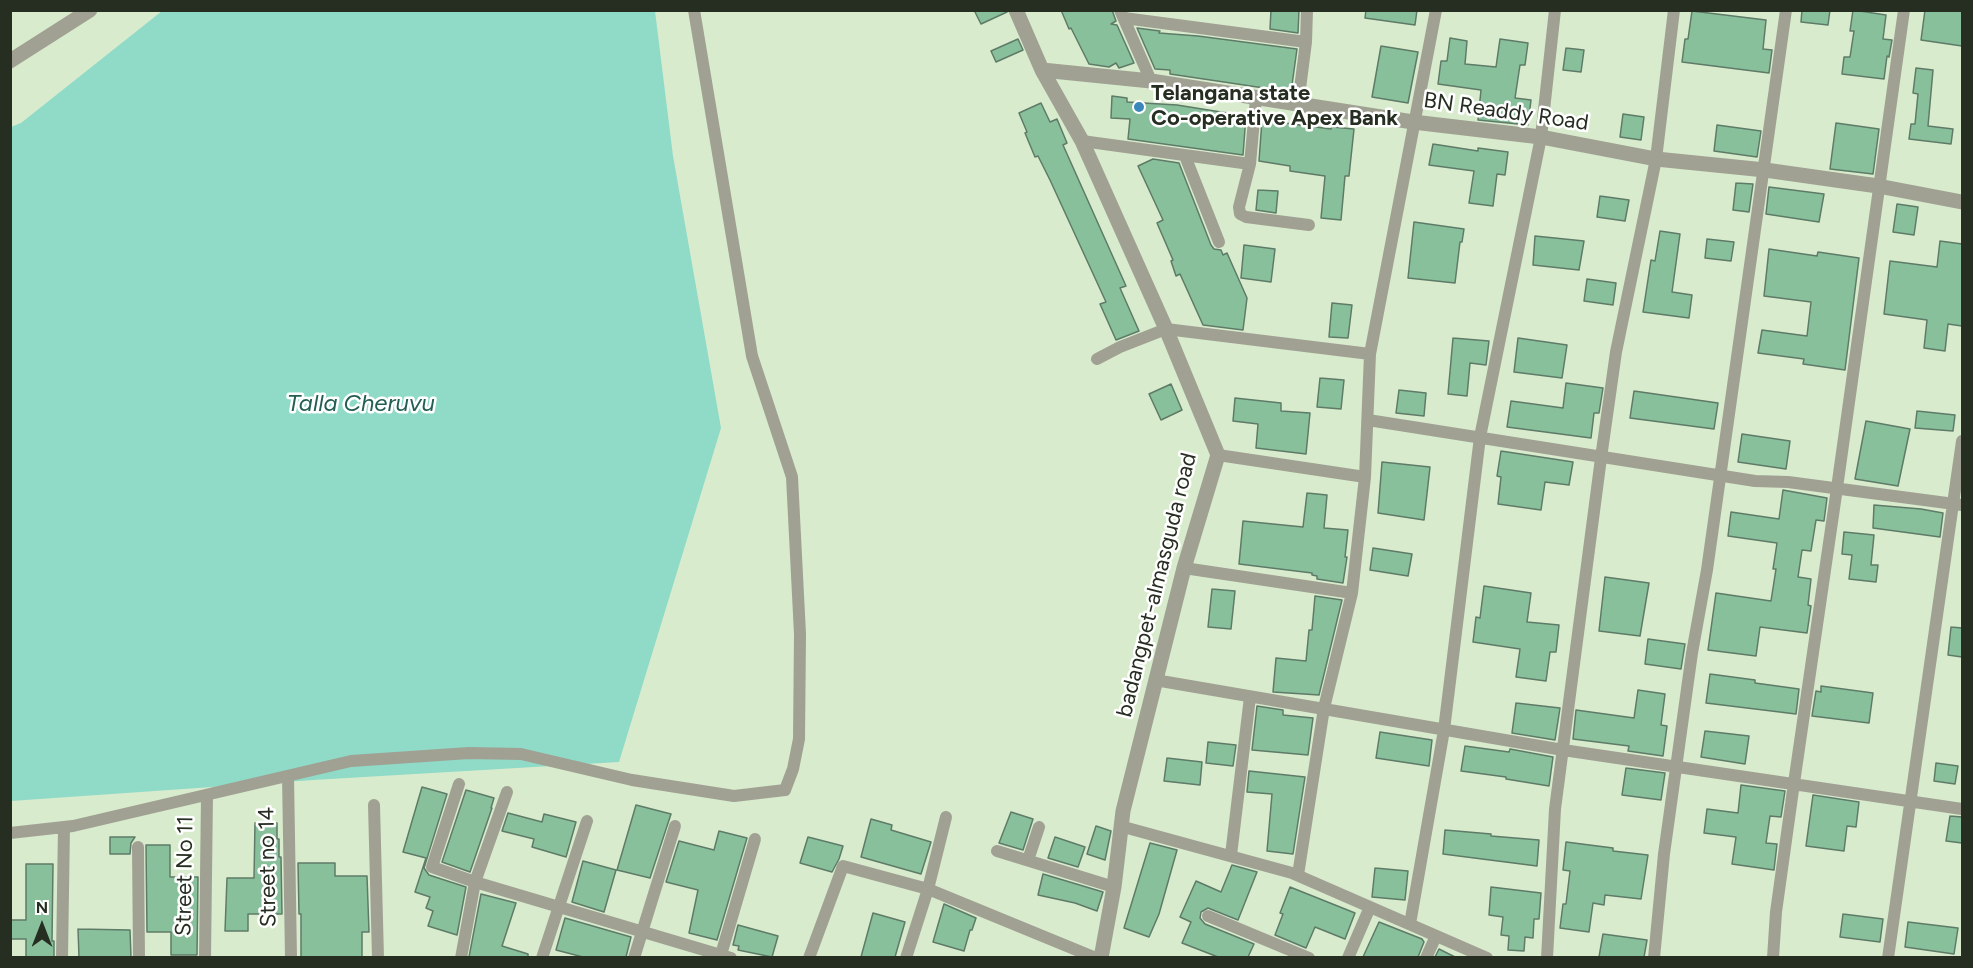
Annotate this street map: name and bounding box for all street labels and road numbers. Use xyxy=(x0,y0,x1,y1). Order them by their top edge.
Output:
street label: BN Readdy Road xyxy=(1422,87,1590,137)
street label: badangpet-almasguda road xyxy=(1111,450,1203,720)
street label: Street no 14 xyxy=(254,807,282,927)
street label: Street No 11 xyxy=(171,816,199,936)

